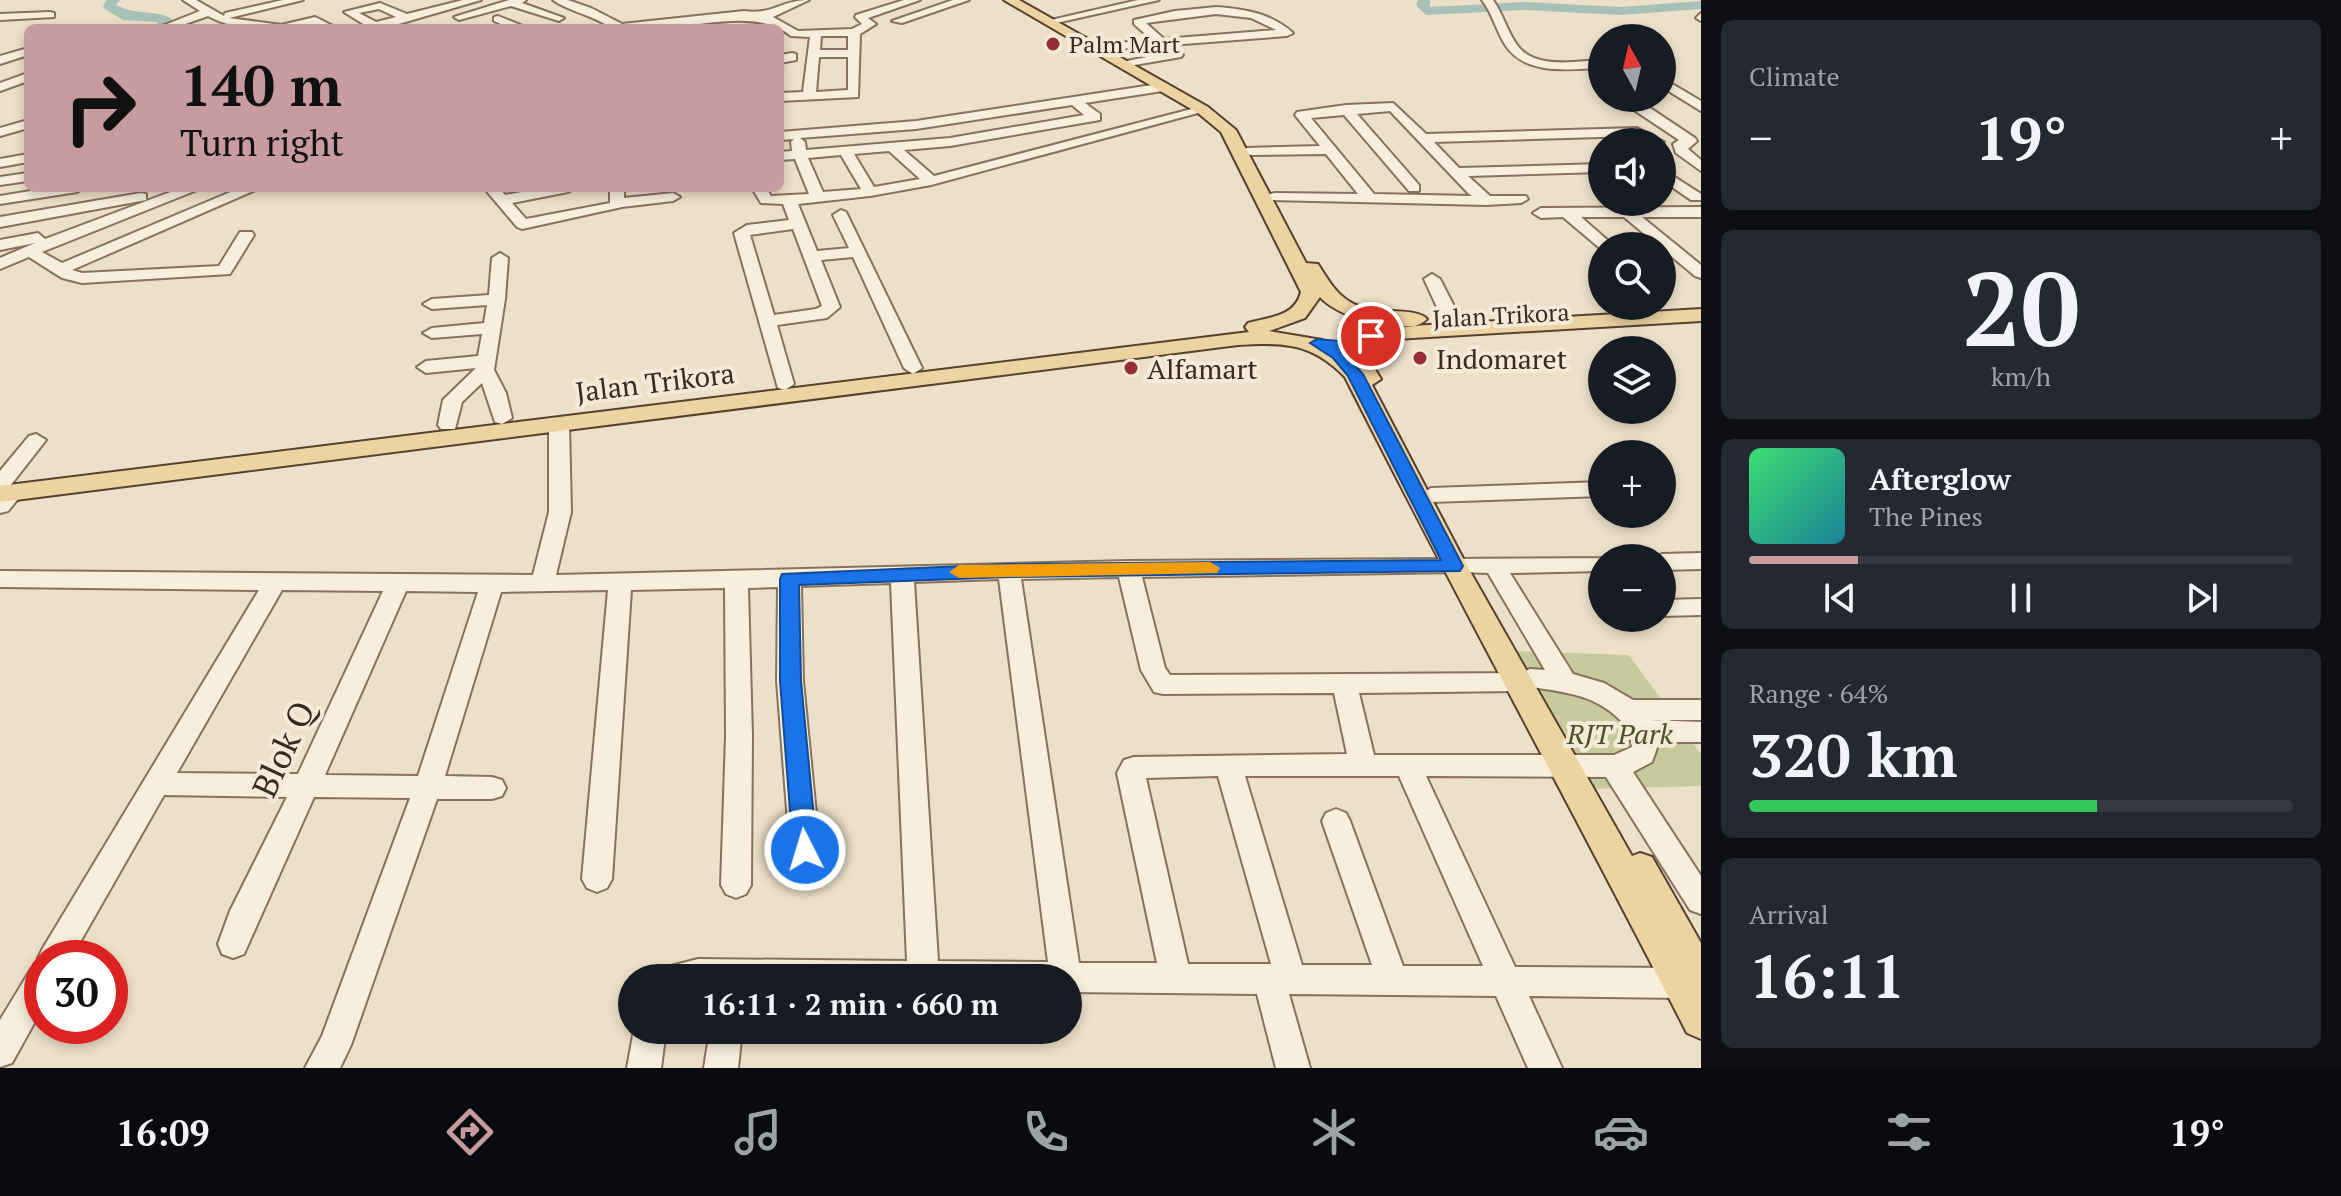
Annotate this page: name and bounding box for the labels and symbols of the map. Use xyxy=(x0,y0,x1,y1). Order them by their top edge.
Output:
north arrow xyxy=(1588,24,1676,112)
place label: Palm Mart xyxy=(1069,28,1180,60)
marker: Palm Mart xyxy=(1044,35,1062,53)
street label: Jalan Trikora xyxy=(1432,295,1570,335)
pin xyxy=(1337,302,1405,370)
place label: Indomaret xyxy=(1436,340,1568,377)
marker: Indomaret xyxy=(1411,349,1429,367)
place label: Alfamart xyxy=(1147,350,1258,387)
street label: Jalan Trikora xyxy=(573,354,737,410)
marker: Alfamart xyxy=(1122,359,1140,377)
street label: Blok Q xyxy=(241,693,325,804)
park label: RJT Park xyxy=(1566,715,1674,752)
position arrow xyxy=(763,808,847,892)
speed limit sign: 30 xyxy=(24,940,128,1044)

